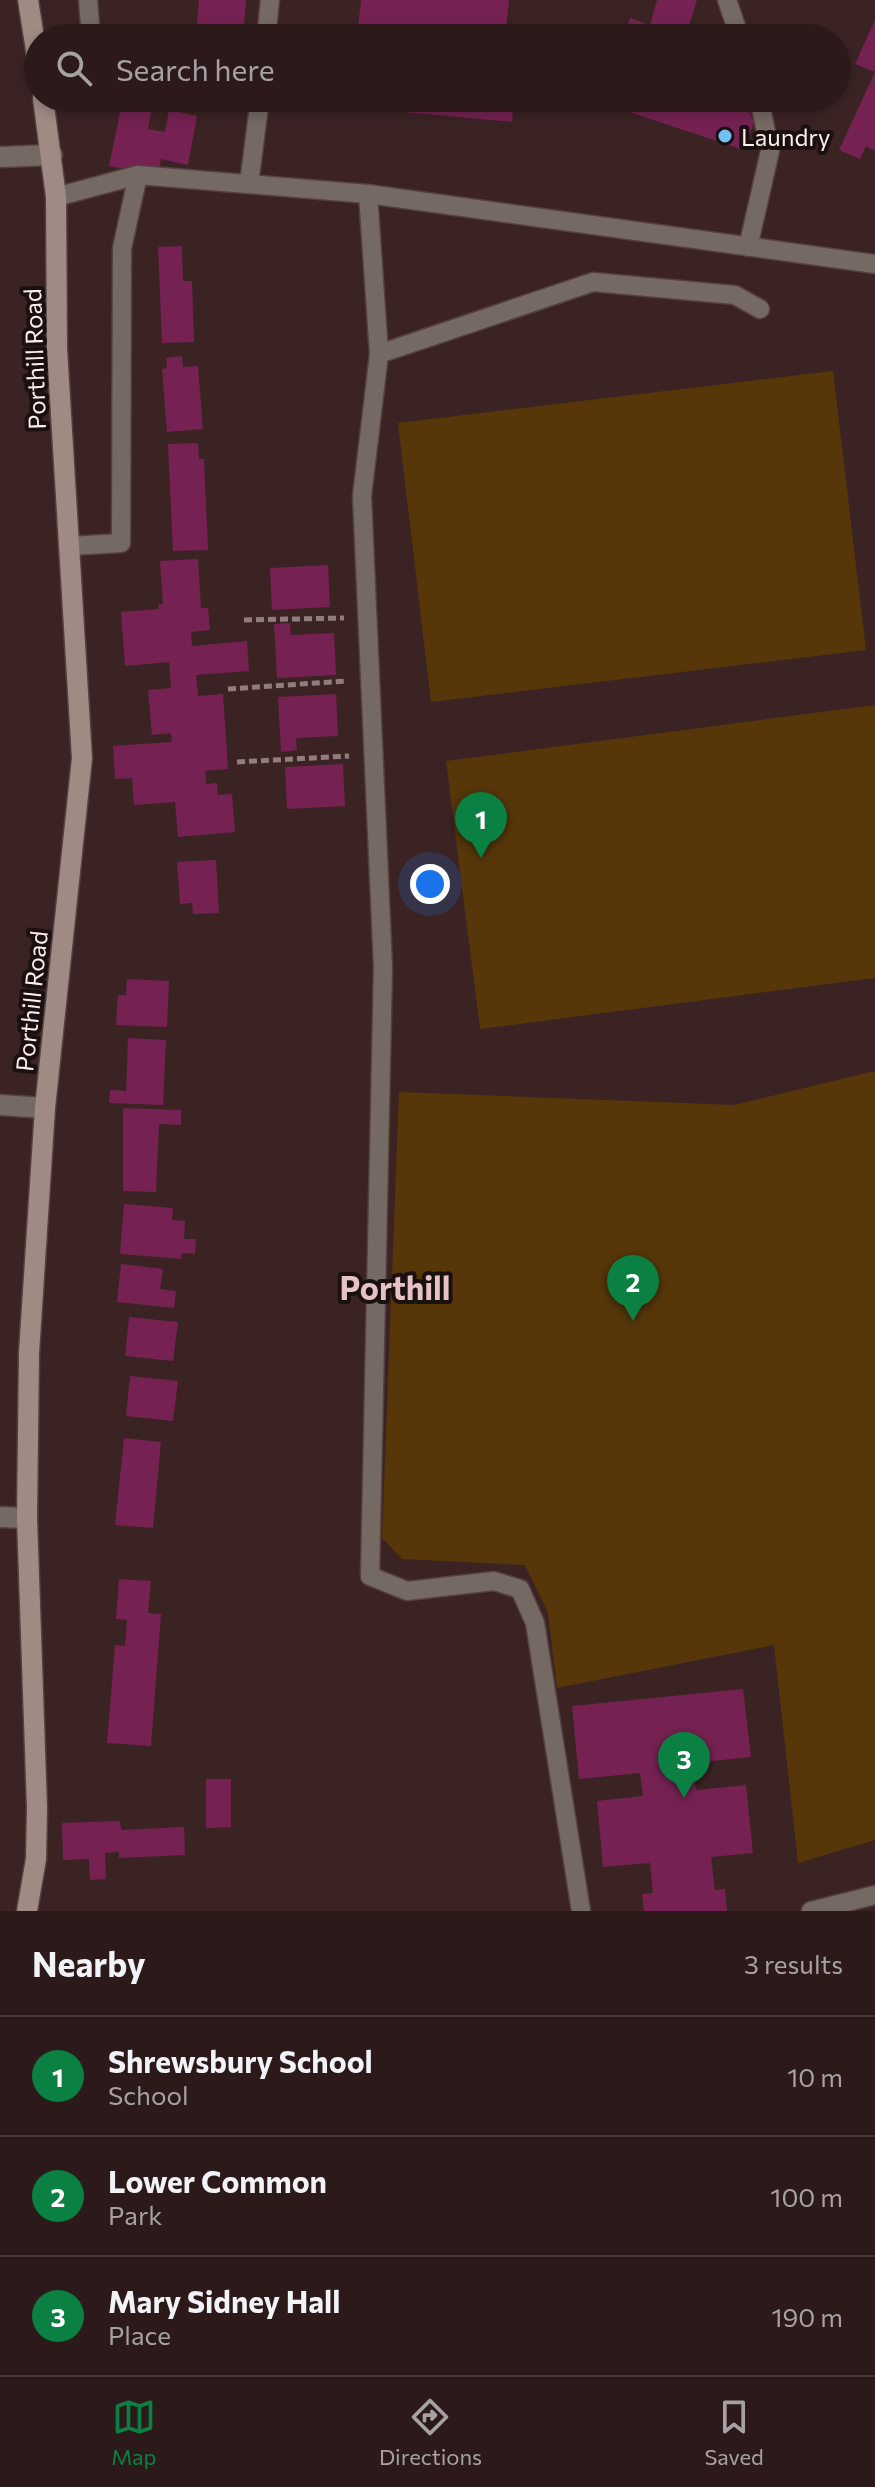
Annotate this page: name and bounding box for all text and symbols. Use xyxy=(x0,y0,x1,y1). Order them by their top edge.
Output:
search box xyxy=(24,24,851,112)
icon: search xyxy=(52,46,96,90)
text: Search here xyxy=(116,50,275,87)
place label: Laundry xyxy=(741,122,830,151)
marker: Laundry xyxy=(716,127,734,145)
street label: Porthill Road xyxy=(17,288,51,430)
pin: 1 xyxy=(455,792,507,858)
your location xyxy=(410,864,450,904)
street label: Porthill Road xyxy=(9,929,53,1073)
pin: 2 xyxy=(607,1255,659,1321)
district label: Porthill xyxy=(339,1267,451,1307)
pin: 3 xyxy=(658,1732,710,1798)
text: Nearby xyxy=(32,1942,146,1984)
text: 3 results xyxy=(744,1948,843,1979)
text: Shrewsbury School xyxy=(108,2042,373,2079)
text: 1 xyxy=(52,2061,64,2092)
text: 10 m xyxy=(787,2061,843,2092)
text: School xyxy=(108,2079,189,2110)
text: Lower Common xyxy=(108,2162,327,2199)
text: 2 xyxy=(51,2181,65,2212)
text: 100 m xyxy=(770,2181,843,2212)
text: Park xyxy=(108,2199,162,2230)
text: Mary Sidney Hall xyxy=(108,2282,340,2319)
text: 3 xyxy=(50,2301,66,2332)
text: 190 m xyxy=(771,2301,843,2332)
text: Place xyxy=(108,2319,171,2350)
tab: Map xyxy=(111,2395,157,2470)
tab: Directions xyxy=(379,2395,482,2470)
tab: Saved xyxy=(704,2395,764,2470)

